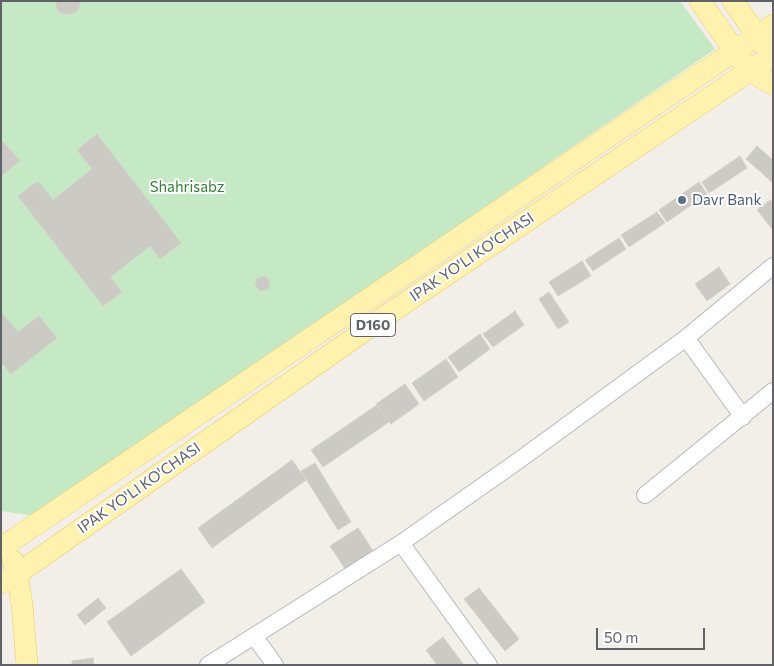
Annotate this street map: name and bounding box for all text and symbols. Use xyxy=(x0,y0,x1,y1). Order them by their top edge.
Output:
park label: Shahrisabz xyxy=(150,178,224,196)
place label: Davr Bank xyxy=(692,191,762,209)
marker: Davr Bank xyxy=(676,194,688,206)
street label: IPAK YO'LI KO'CHASI xyxy=(406,209,538,305)
road number: D160 xyxy=(350,314,396,336)
street label: IPAK YO'LI KO'CHASI xyxy=(74,439,204,537)
scale bar xyxy=(599,618,708,650)
text: 50 m xyxy=(604,628,638,646)

